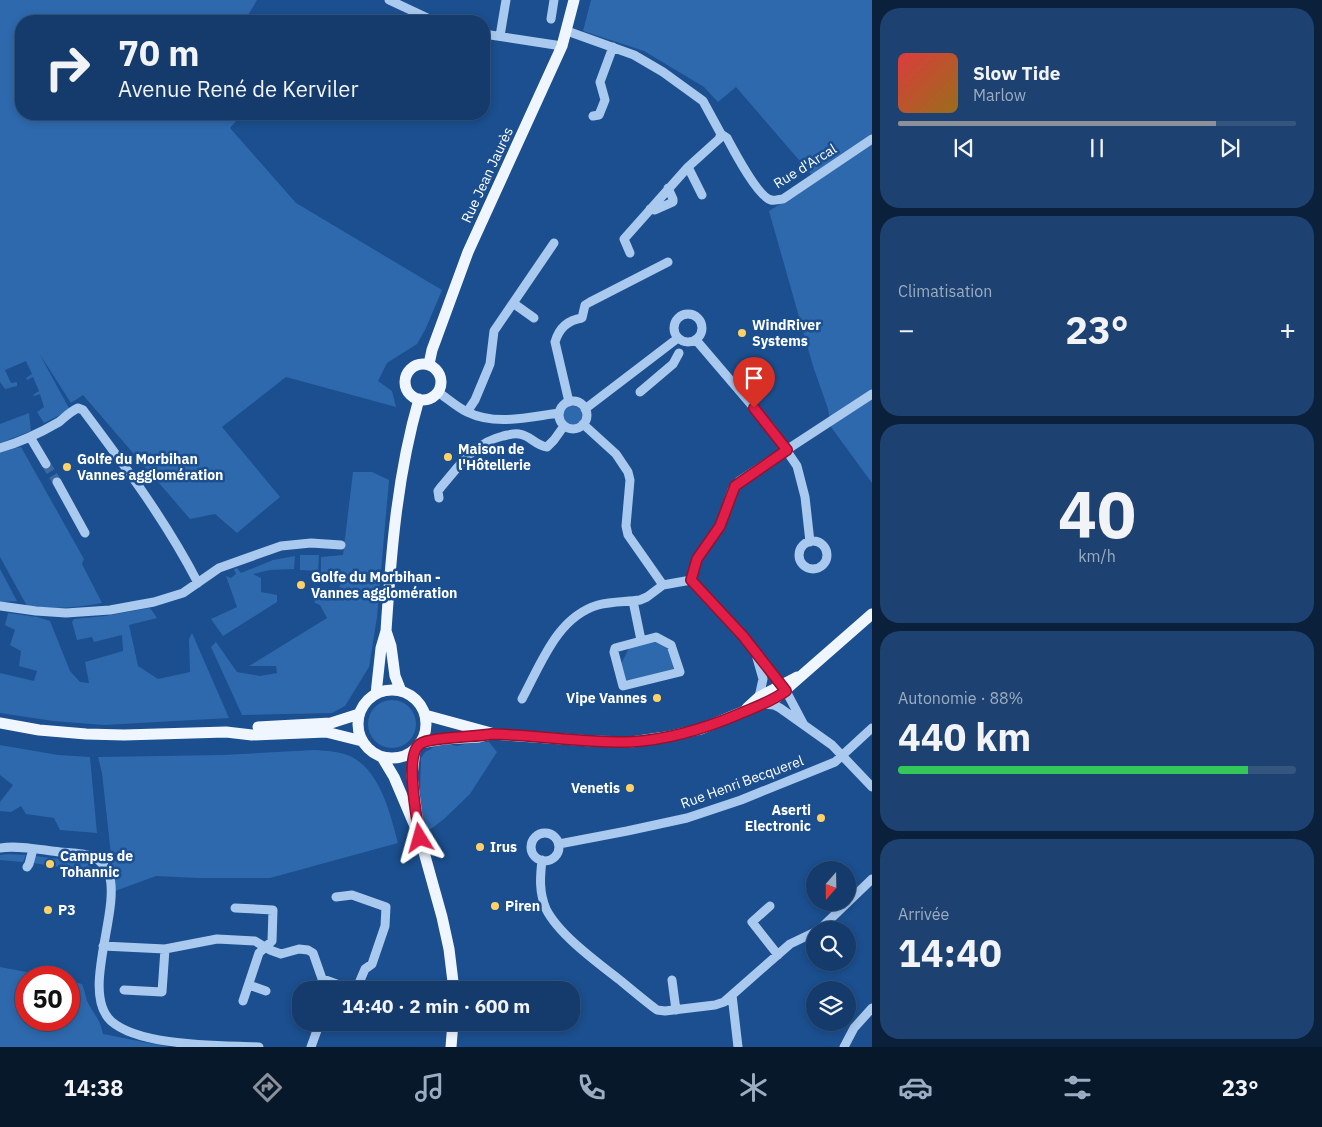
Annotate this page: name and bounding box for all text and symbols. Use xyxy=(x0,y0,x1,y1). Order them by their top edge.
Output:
text: 70 m xyxy=(118,30,200,76)
icon: right xyxy=(35,35,100,100)
text: Slow Tide xyxy=(973,61,1060,85)
text: Avenue René de Kerviler xyxy=(118,74,359,103)
text: Marlow xyxy=(973,85,1026,105)
street label: Rue Jean Jaurès xyxy=(457,124,517,226)
icon: previous xyxy=(950,134,978,162)
icon: pause xyxy=(1083,134,1111,162)
icon: next xyxy=(1216,134,1244,162)
street label: Rue d'Arcal xyxy=(770,139,840,192)
text: Climatisation xyxy=(898,281,992,301)
text: 23° xyxy=(1065,305,1129,354)
text: − xyxy=(898,311,915,348)
text: + xyxy=(1279,311,1296,348)
place label: WindRiver Systems xyxy=(752,316,821,350)
marker: WindRiver Systems xyxy=(736,327,748,339)
pin xyxy=(733,357,775,408)
icon: arrive xyxy=(740,364,768,392)
place label: Maison de l'Hôtellerie xyxy=(458,440,531,474)
place label: Golfe du Morbihan Vannes agglomération xyxy=(77,450,223,484)
marker: Maison de l'Hôtellerie xyxy=(442,451,454,463)
marker: Golfe du Morbihan Vannes agglomération xyxy=(61,461,73,473)
text: 40 xyxy=(1058,471,1136,556)
text: km/h xyxy=(1078,546,1116,566)
place label: Golfe du Morbihan - Vannes agglomération xyxy=(311,568,457,602)
marker: Golfe du Morbihan - Vannes agglomération xyxy=(295,579,307,591)
text: Autonomie · 88% xyxy=(898,688,1023,708)
place label: Vipe Vannes xyxy=(566,689,647,707)
marker: Vipe Vannes xyxy=(651,692,663,704)
text: 440 km xyxy=(898,712,1031,761)
street label: Rue Henri Becquerel xyxy=(678,751,806,813)
place label: Venetis xyxy=(571,779,620,797)
marker: Venetis xyxy=(624,782,636,794)
place label: Aserti Electronic xyxy=(745,801,811,835)
position arrow xyxy=(393,811,445,863)
marker: Aserti Electronic xyxy=(815,812,827,824)
place label: Irus xyxy=(490,838,517,856)
marker: Irus xyxy=(474,841,486,853)
place label: Campus de Tohannic xyxy=(60,847,133,881)
marker: Campus de Tohannic xyxy=(44,858,56,870)
north arrow xyxy=(806,861,856,911)
map controls xyxy=(806,861,856,1031)
place label: Piren xyxy=(505,897,540,915)
marker: Piren xyxy=(489,900,501,912)
place label: P3 xyxy=(58,901,76,919)
marker: P3 xyxy=(42,904,54,916)
text: Arrivée xyxy=(898,904,949,924)
button: search xyxy=(806,921,856,971)
text: 14:40 xyxy=(898,928,1002,977)
speed limit sign: 50 xyxy=(15,966,80,1031)
button: layers xyxy=(806,981,856,1031)
text: 14:40 · 2 min · 600 m xyxy=(342,994,530,1018)
icon: directions xyxy=(250,1070,285,1105)
icon: music xyxy=(412,1070,447,1105)
icon: phone xyxy=(574,1070,609,1105)
icon: climate xyxy=(736,1070,771,1105)
icon: car xyxy=(898,1070,933,1105)
icon: filters xyxy=(1060,1070,1095,1105)
text: 14:38 xyxy=(63,1073,124,1102)
text: 23° xyxy=(1222,1073,1258,1102)

